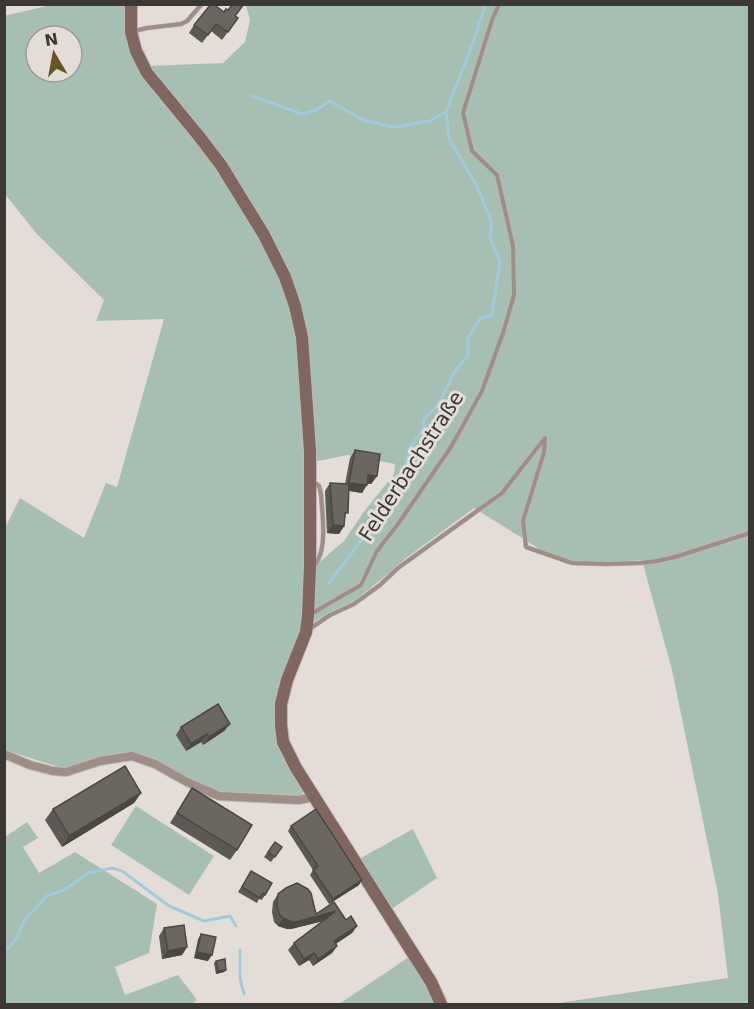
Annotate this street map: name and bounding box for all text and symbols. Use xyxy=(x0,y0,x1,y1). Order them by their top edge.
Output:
north arrow xyxy=(24,24,84,84)
text: N xyxy=(43,29,60,50)
street label: Felderbachstraße xyxy=(354,387,468,545)

